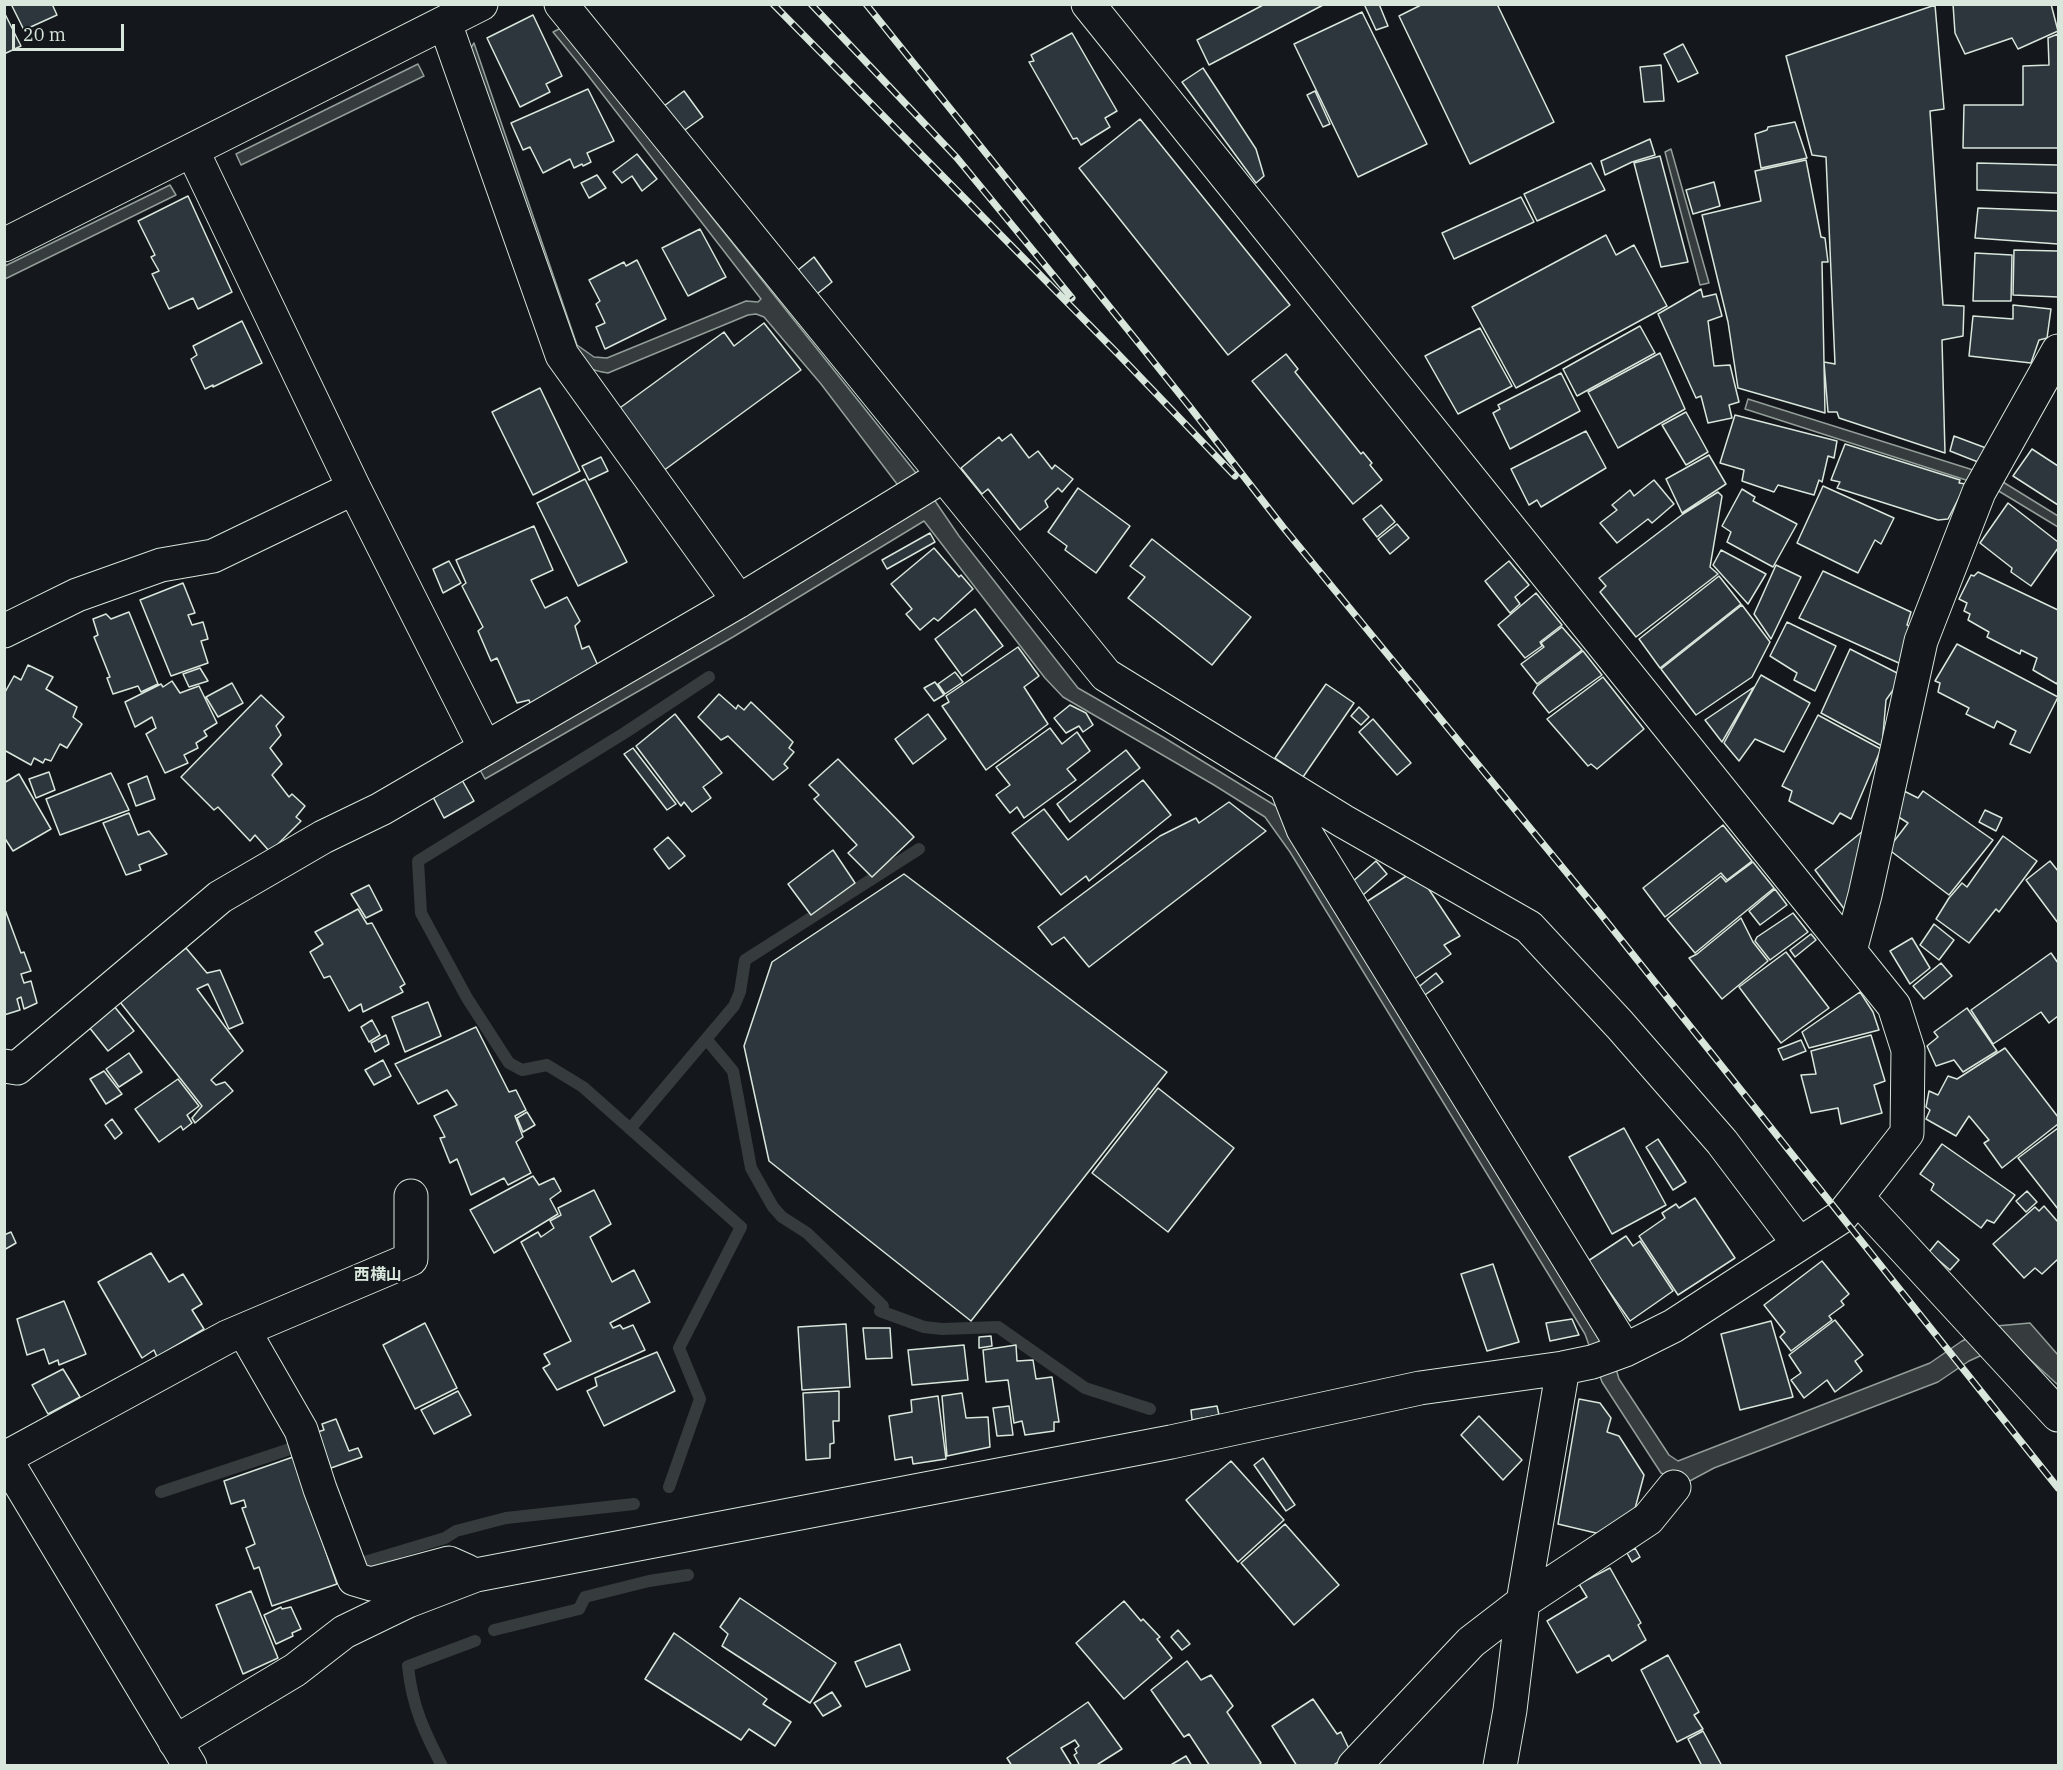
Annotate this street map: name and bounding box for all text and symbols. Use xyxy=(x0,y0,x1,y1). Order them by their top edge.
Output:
scale bar xyxy=(15,12,128,50)
text: 20 m xyxy=(23,23,66,46)
district label: 西横山 xyxy=(354,1265,402,1285)

